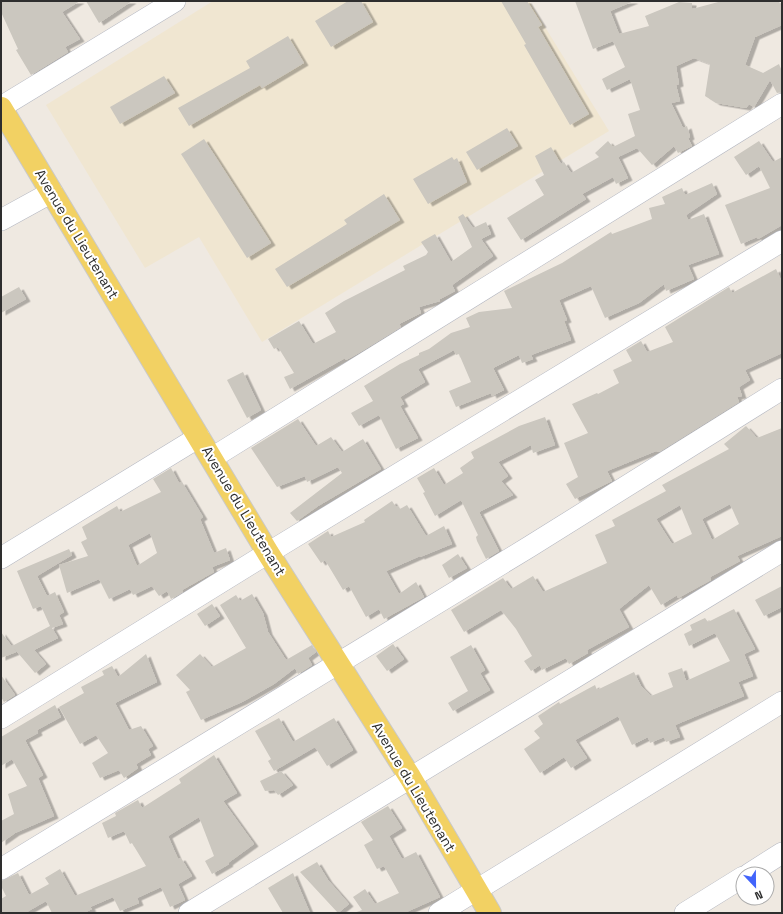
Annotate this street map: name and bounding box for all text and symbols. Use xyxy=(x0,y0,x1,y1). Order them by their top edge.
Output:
street label: Avenue du Lieutenant xyxy=(31,166,123,302)
street label: Avenue du Lieutenant xyxy=(198,443,290,579)
street label: Avenue du Lieutenant xyxy=(368,719,460,855)
north arrow xyxy=(735,866,775,906)
text: N xyxy=(753,887,765,903)

